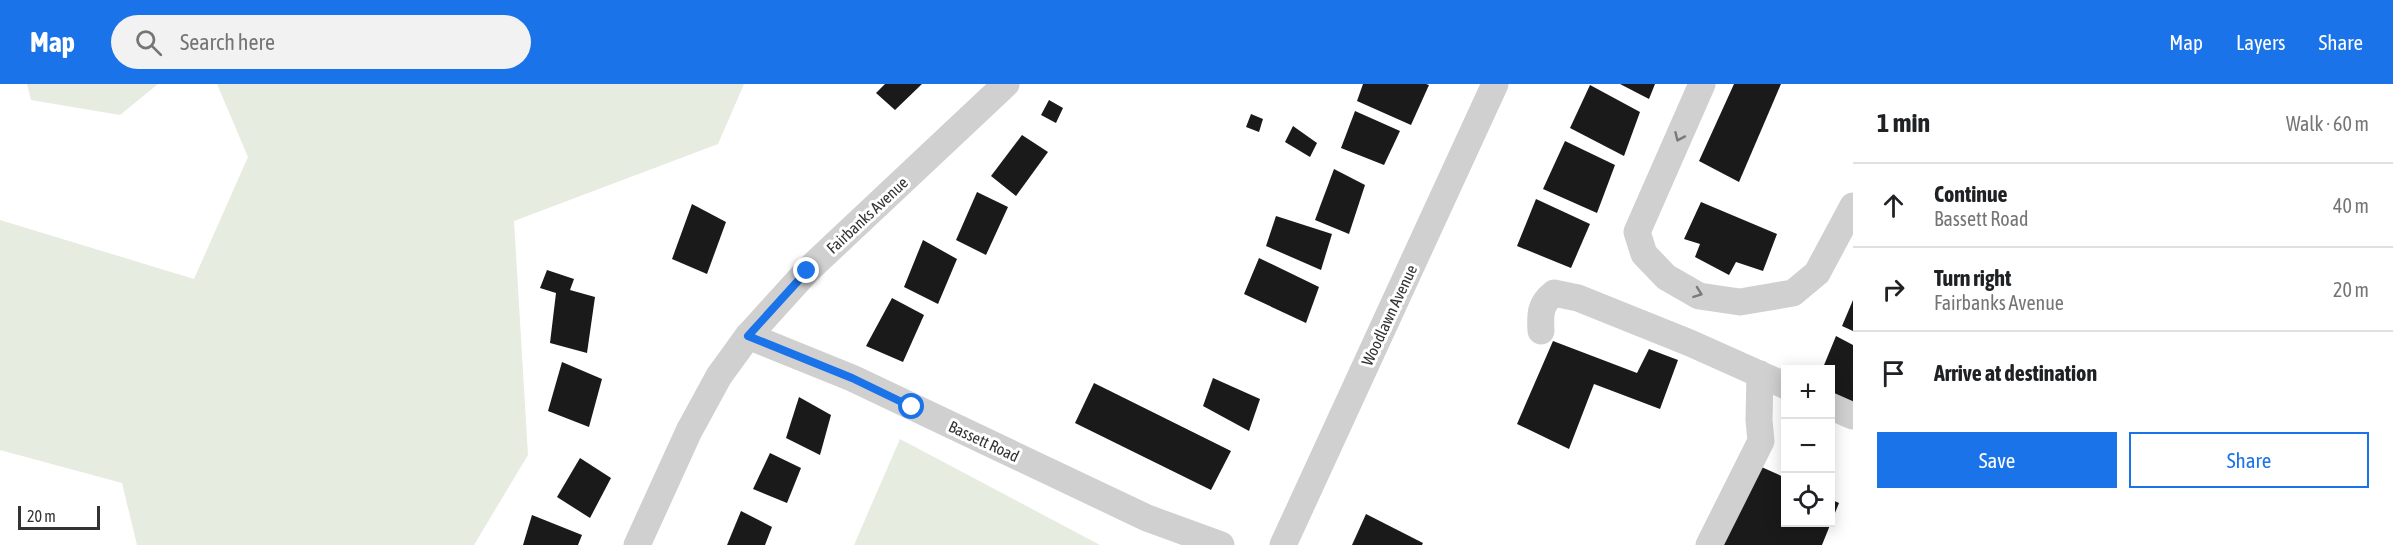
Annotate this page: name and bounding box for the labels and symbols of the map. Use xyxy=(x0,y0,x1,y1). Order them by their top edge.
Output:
one-way arrow xyxy=(1674,131,1686,142)
street label: Fairbanks Avenue xyxy=(823,173,911,257)
route end xyxy=(793,257,819,283)
street label: Woodlawn Avenue xyxy=(1358,262,1420,368)
one-way arrow xyxy=(1692,286,1703,299)
route start xyxy=(898,393,924,419)
street label: Bassett Road xyxy=(946,417,1022,465)
scale bar xyxy=(18,503,100,530)

